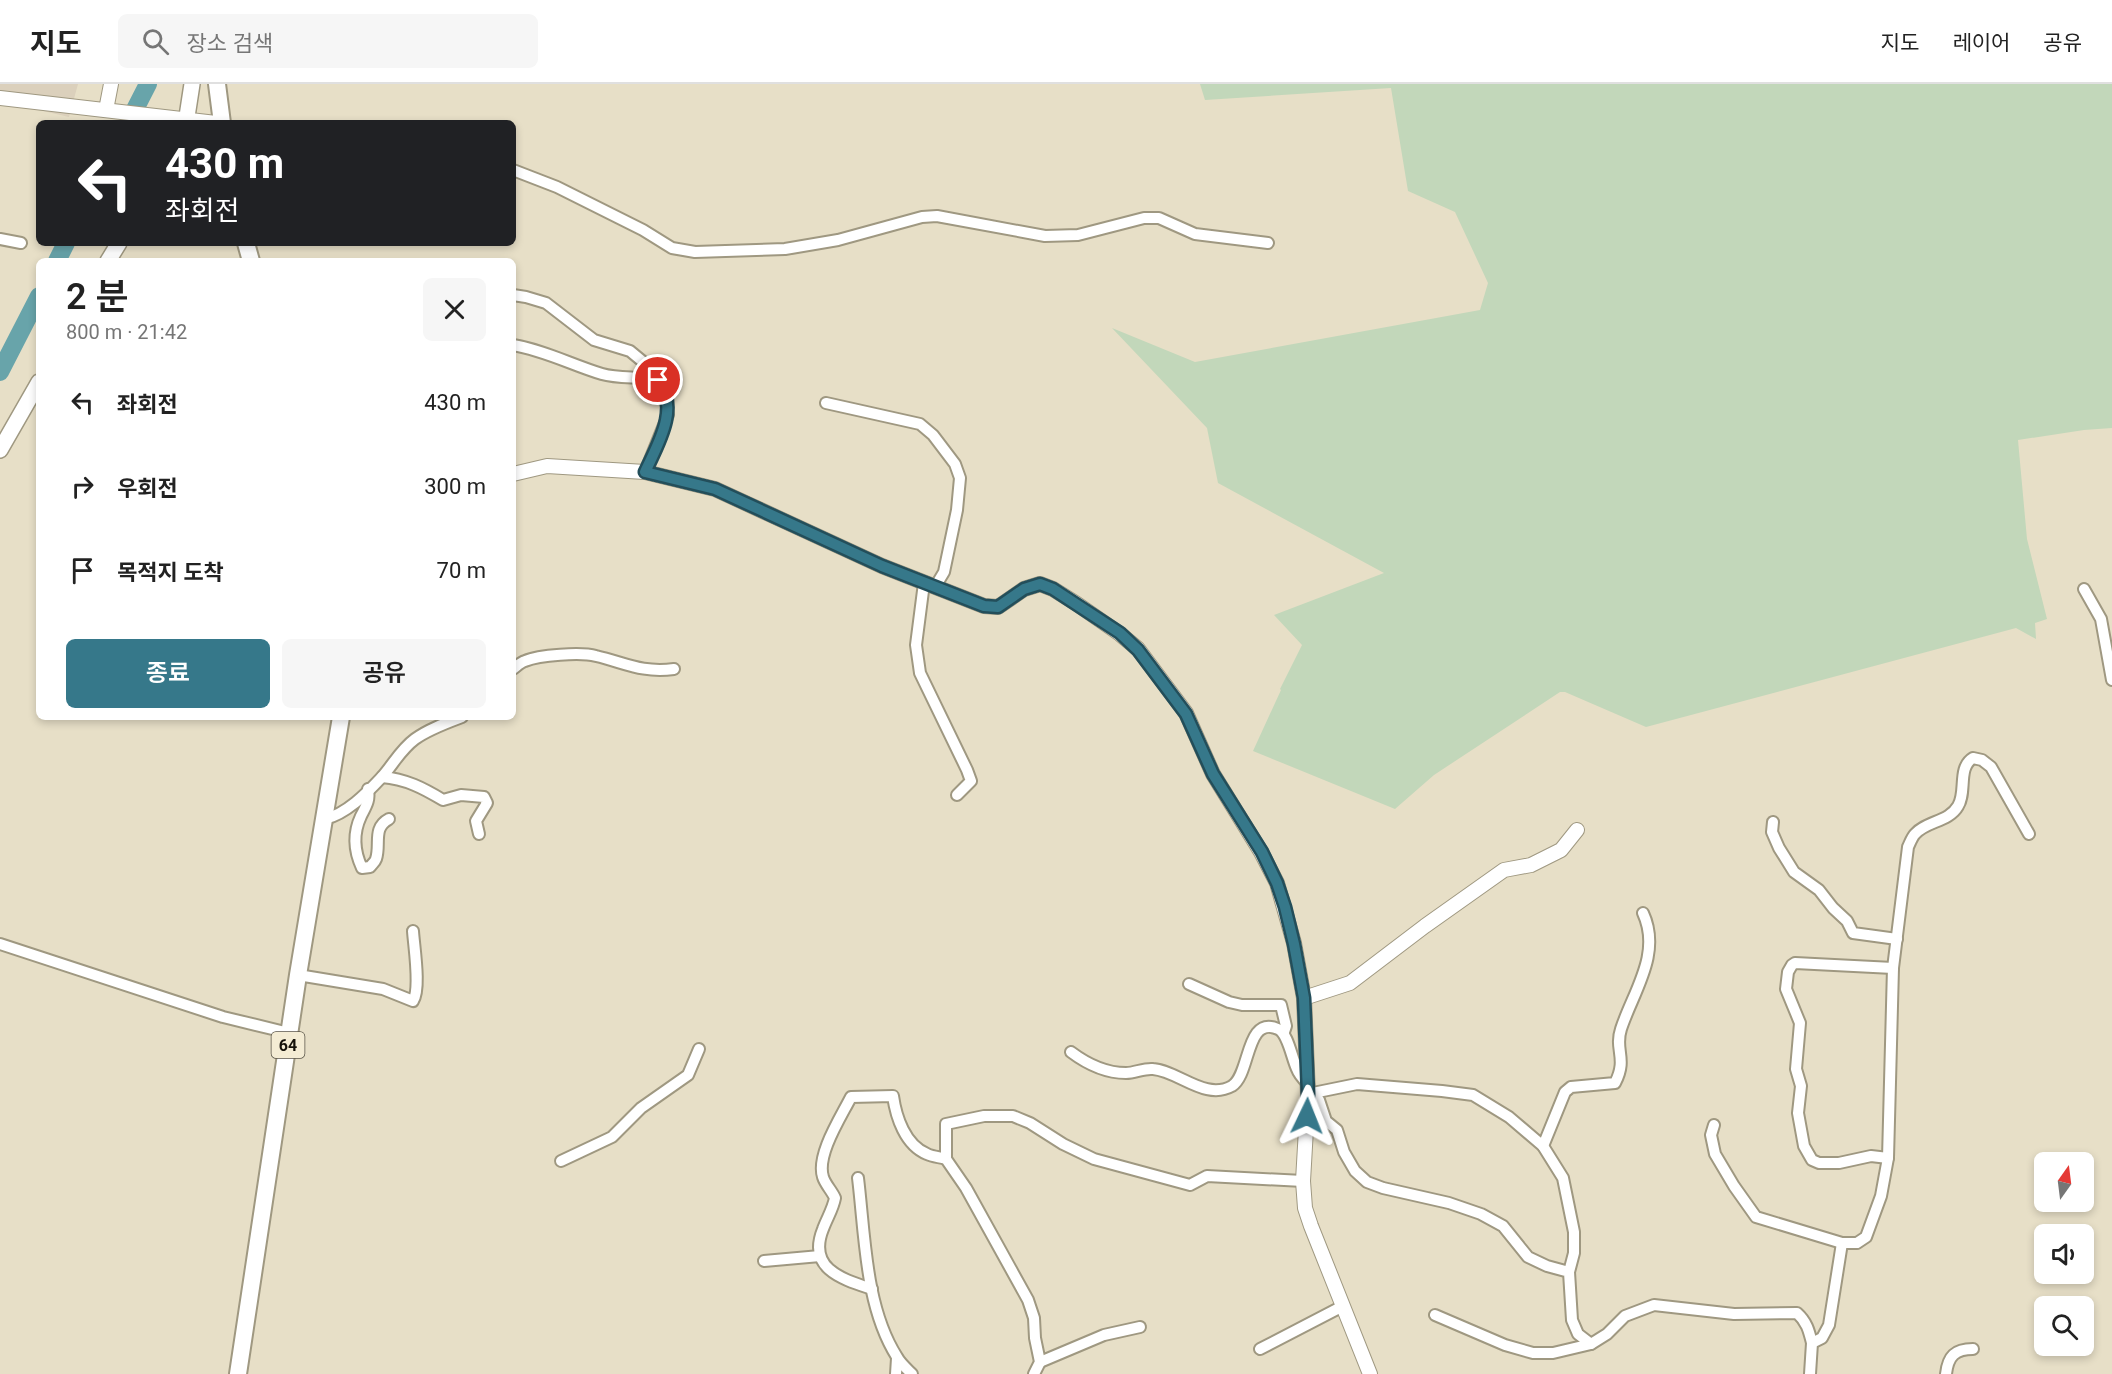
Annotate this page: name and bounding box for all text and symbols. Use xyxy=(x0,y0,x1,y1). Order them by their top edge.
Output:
search box xyxy=(118,14,538,68)
icon: search xyxy=(139,25,172,58)
text: 지도 xyxy=(30,27,82,60)
text: 장소 검색 xyxy=(187,31,273,56)
text: 지도 xyxy=(1881,31,1919,55)
text: 레이어 xyxy=(1952,31,2010,55)
text: 공유 xyxy=(2043,31,2082,55)
text: 430 m xyxy=(165,139,284,188)
icon: left xyxy=(66,144,144,222)
text: 좌회전 xyxy=(165,195,240,227)
text: 2 분 xyxy=(66,276,129,318)
button: close xyxy=(423,278,486,341)
text: 800 m · 21:42 xyxy=(66,320,187,344)
pin xyxy=(632,354,683,405)
icon: arrive xyxy=(641,363,674,396)
icon: left xyxy=(66,386,99,419)
text: 430 m xyxy=(424,390,486,415)
text: 좌회전 xyxy=(117,392,178,417)
icon: right xyxy=(66,470,99,503)
text: 300 m xyxy=(424,474,486,499)
text: 우회전 xyxy=(117,476,178,501)
icon: arrive xyxy=(66,554,99,587)
text: 70 m xyxy=(437,558,486,583)
text: 목적지 도착 xyxy=(117,560,224,585)
button: 종료 xyxy=(66,639,270,708)
button: 공유 xyxy=(282,639,486,708)
road number: 64 xyxy=(272,1032,304,1058)
position arrow xyxy=(1275,1084,1339,1148)
north arrow xyxy=(2034,1152,2094,1212)
map controls xyxy=(2034,1152,2094,1356)
button: sound xyxy=(2034,1224,2094,1284)
button: search xyxy=(2034,1296,2094,1356)

